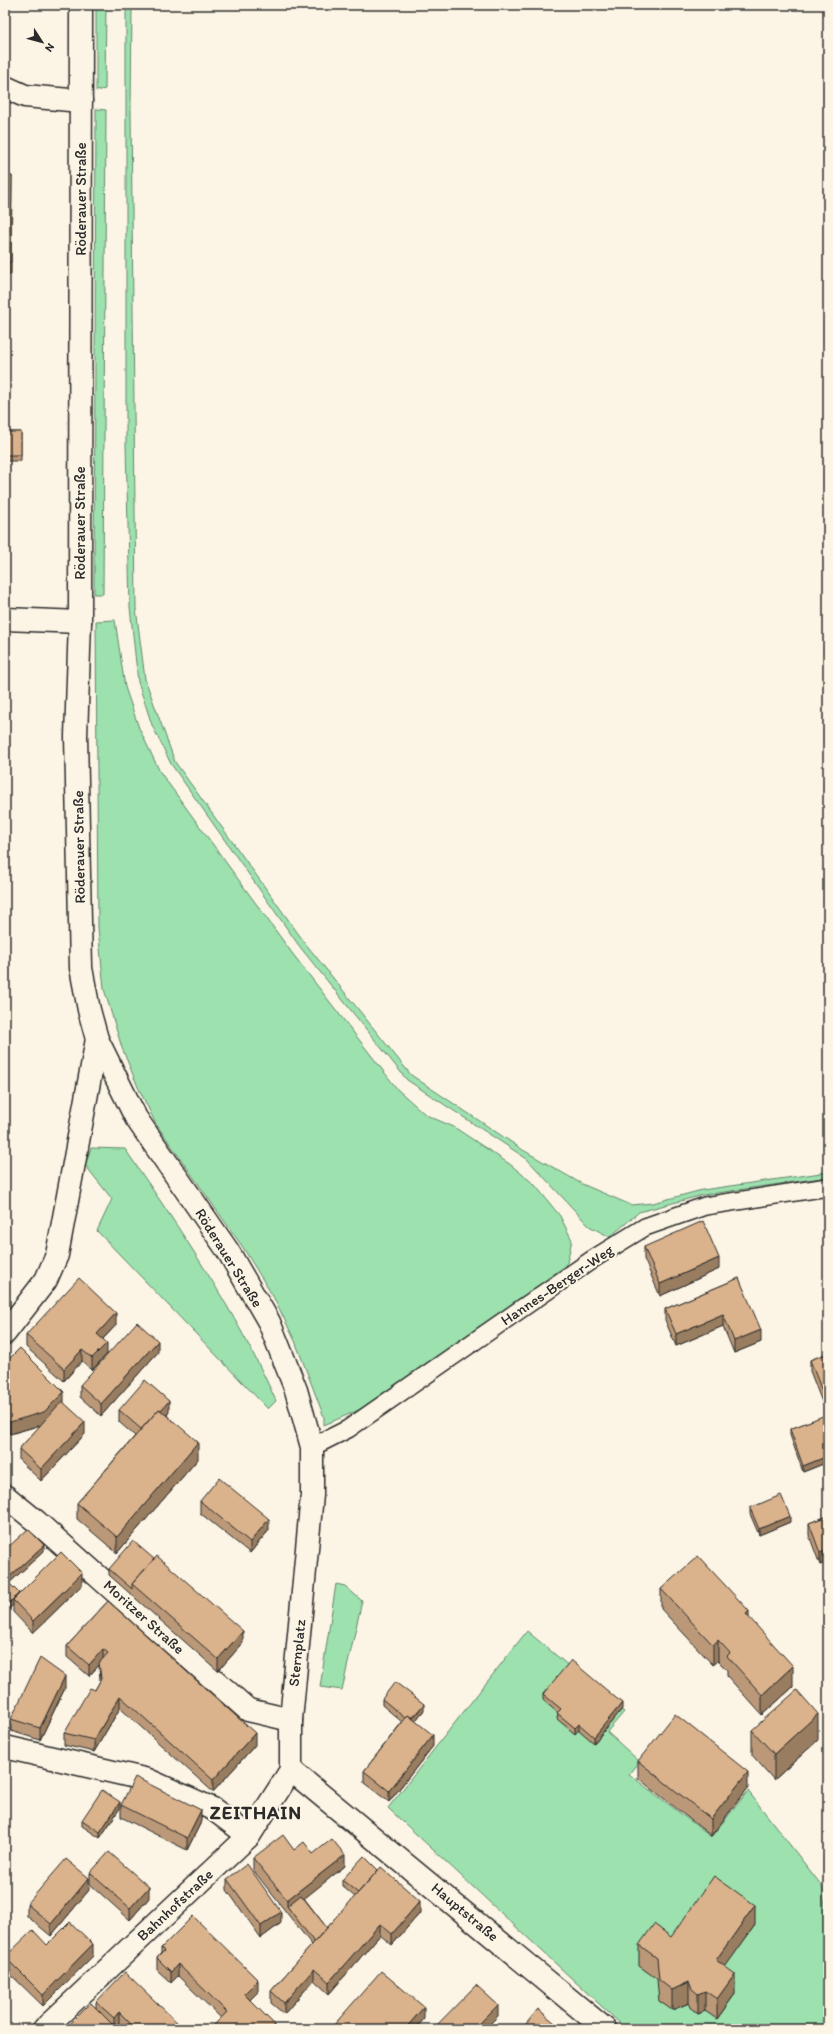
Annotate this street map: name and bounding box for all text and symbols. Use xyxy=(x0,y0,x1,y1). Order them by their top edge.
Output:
north arrow xyxy=(22,22,62,62)
text: N xyxy=(42,41,57,54)
street label: Röderauer Straße xyxy=(72,142,90,256)
street label: Röderauer Straße xyxy=(71,466,89,580)
street label: Röderauer Straße xyxy=(69,790,89,904)
street label: Röderauer Straße xyxy=(191,1205,267,1311)
street label: Hannes-Berger-Weg xyxy=(497,1241,617,1329)
street label: Moritzer Straße xyxy=(100,1576,188,1658)
street label: Sternplatz xyxy=(285,1618,309,1688)
district label: ZEITHAIN xyxy=(210,1801,302,1824)
street label: Bahnhofstraße xyxy=(133,1865,217,1945)
street label: Hauptstraße xyxy=(428,1879,502,1945)

